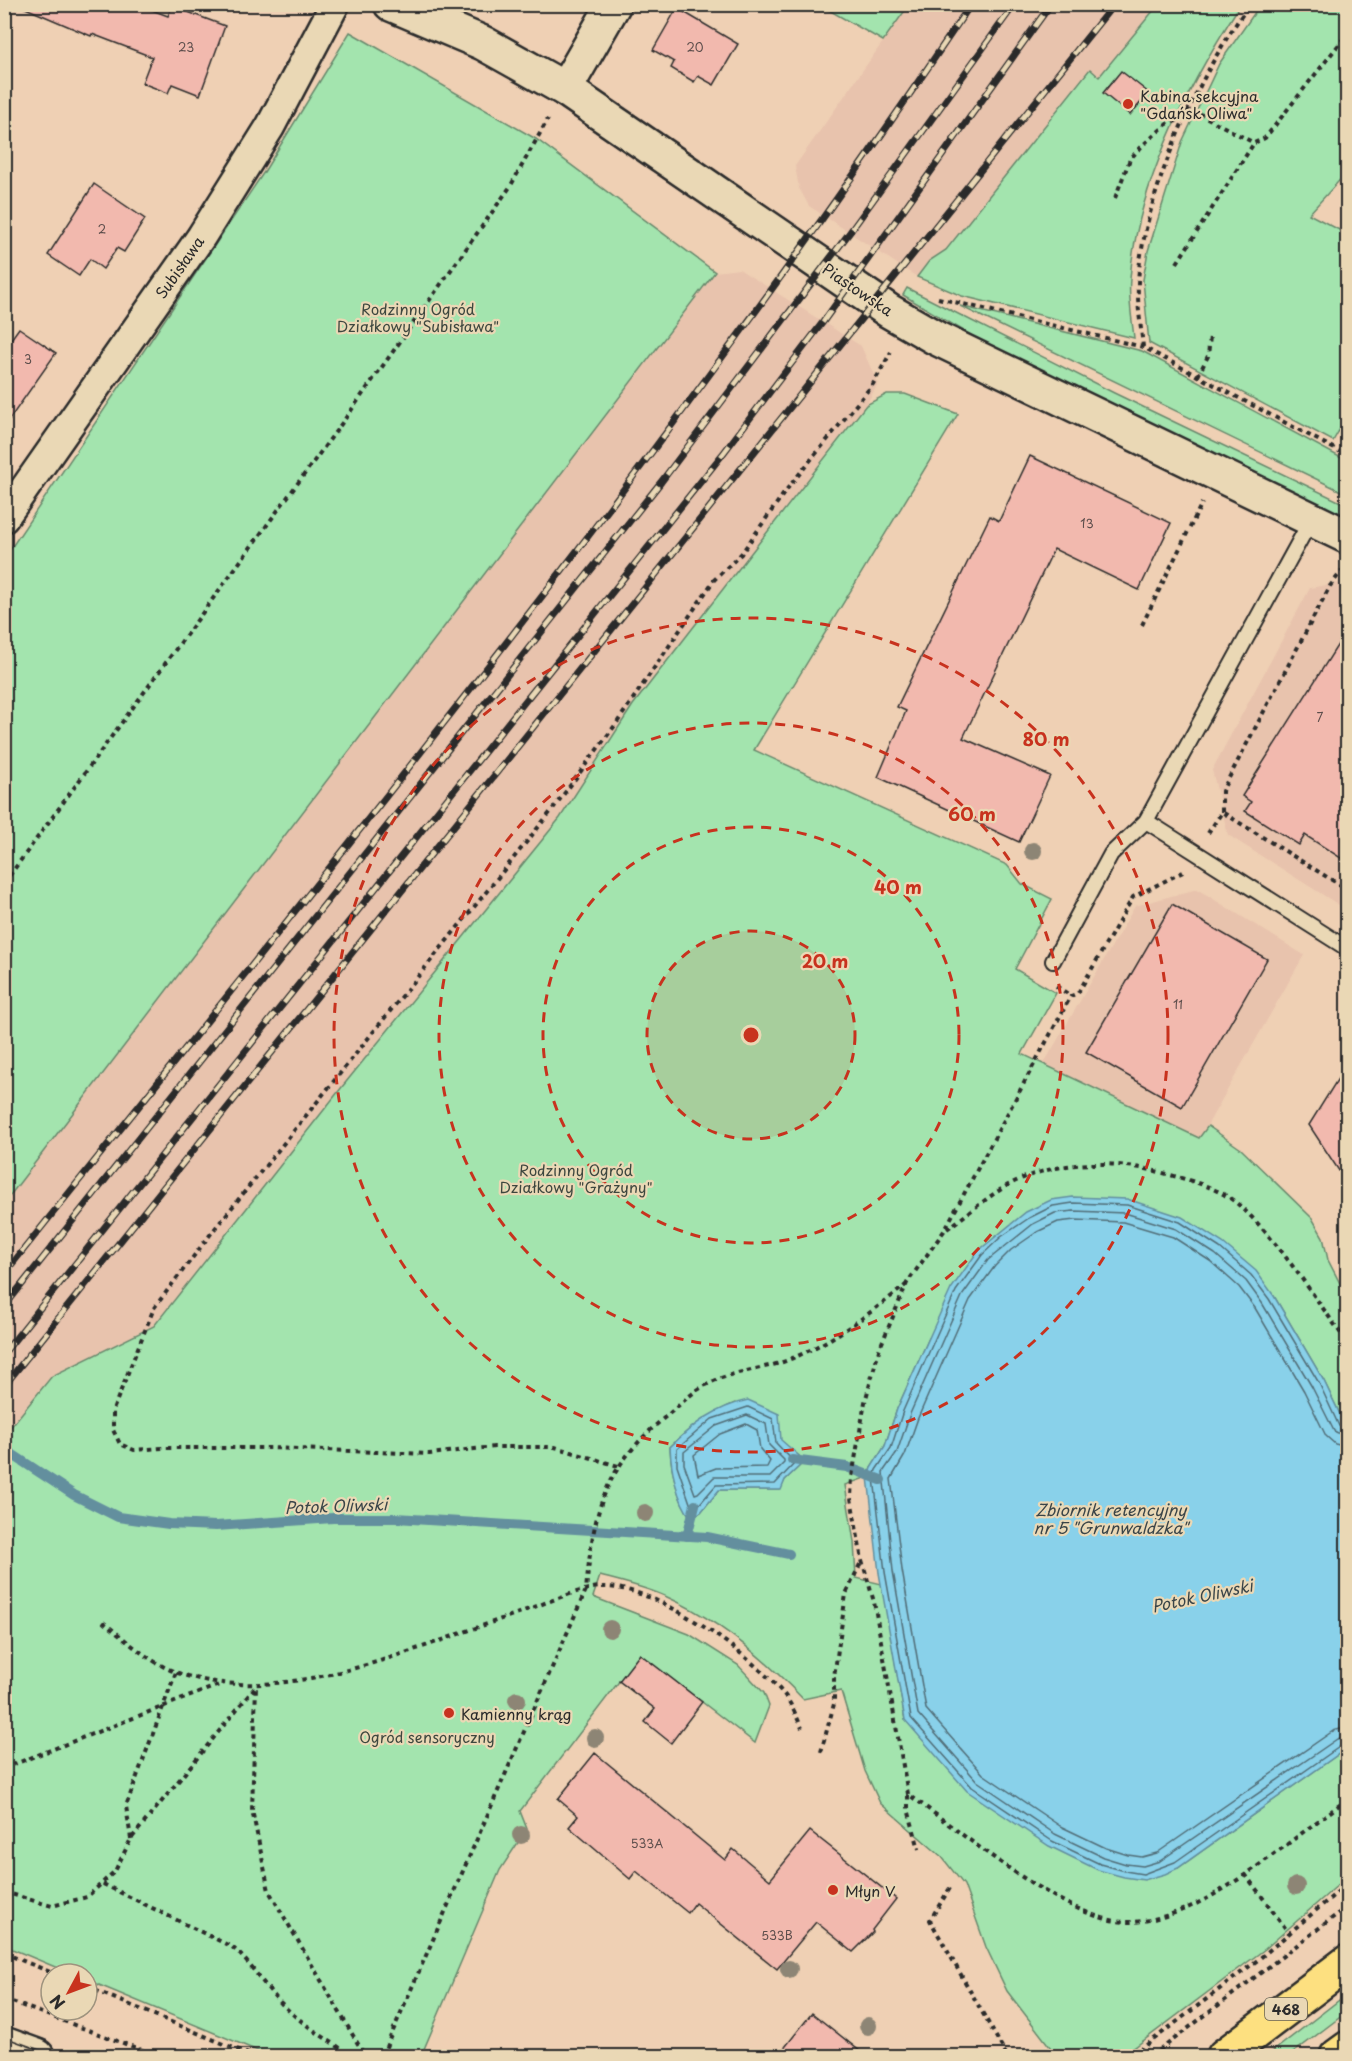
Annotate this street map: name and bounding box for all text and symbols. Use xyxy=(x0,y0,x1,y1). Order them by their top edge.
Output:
house number: 23 xyxy=(178,38,194,56)
house number: 20 xyxy=(686,38,704,56)
place label: Kabina sekcyjna "Gdańsk Oliwa" xyxy=(1140,84,1259,124)
marker: Kabina sekcyjna "Gdańsk Oliwa" xyxy=(1121,97,1135,111)
house number: 2 xyxy=(98,220,106,238)
street label: Subisława xyxy=(149,231,209,303)
street label: Piastowska xyxy=(818,257,898,322)
park label: Rodzinny Ogród Działkowy "Subisława" xyxy=(337,297,499,337)
house number: 3 xyxy=(24,350,32,368)
house number: 13 xyxy=(1080,514,1094,532)
house number: 7 xyxy=(1317,708,1324,726)
text: 80 m xyxy=(1022,725,1070,752)
text: 60 m xyxy=(948,800,996,827)
text: 40 m xyxy=(874,873,922,900)
text: 20 m xyxy=(802,947,848,974)
house number: 11 xyxy=(1173,995,1183,1013)
centre of rings xyxy=(741,1025,761,1045)
park label: Rodzinny Ogród Działkowy "Grażyny" xyxy=(499,1158,653,1198)
water label: Potok Oliwski xyxy=(284,1491,390,1519)
water label: Zbiornik retencyjny nr 5 "Grunwaldzka" xyxy=(1034,1497,1191,1539)
water label: Potok Oliwski xyxy=(1149,1572,1257,1617)
place label: Kamienny krąg xyxy=(461,1702,571,1725)
marker: Kamienny krąg xyxy=(442,1706,456,1720)
park label: Ogród sensoryczny xyxy=(359,1725,495,1748)
house number: 533A xyxy=(631,1834,663,1852)
place label: Młyn V xyxy=(845,1879,896,1902)
marker: Młyn V xyxy=(826,1883,840,1897)
house number: 533B xyxy=(761,1926,793,1944)
north arrow xyxy=(39,1962,99,2022)
text: N xyxy=(44,1990,70,2015)
road number: 468 xyxy=(1265,1998,1307,2020)

